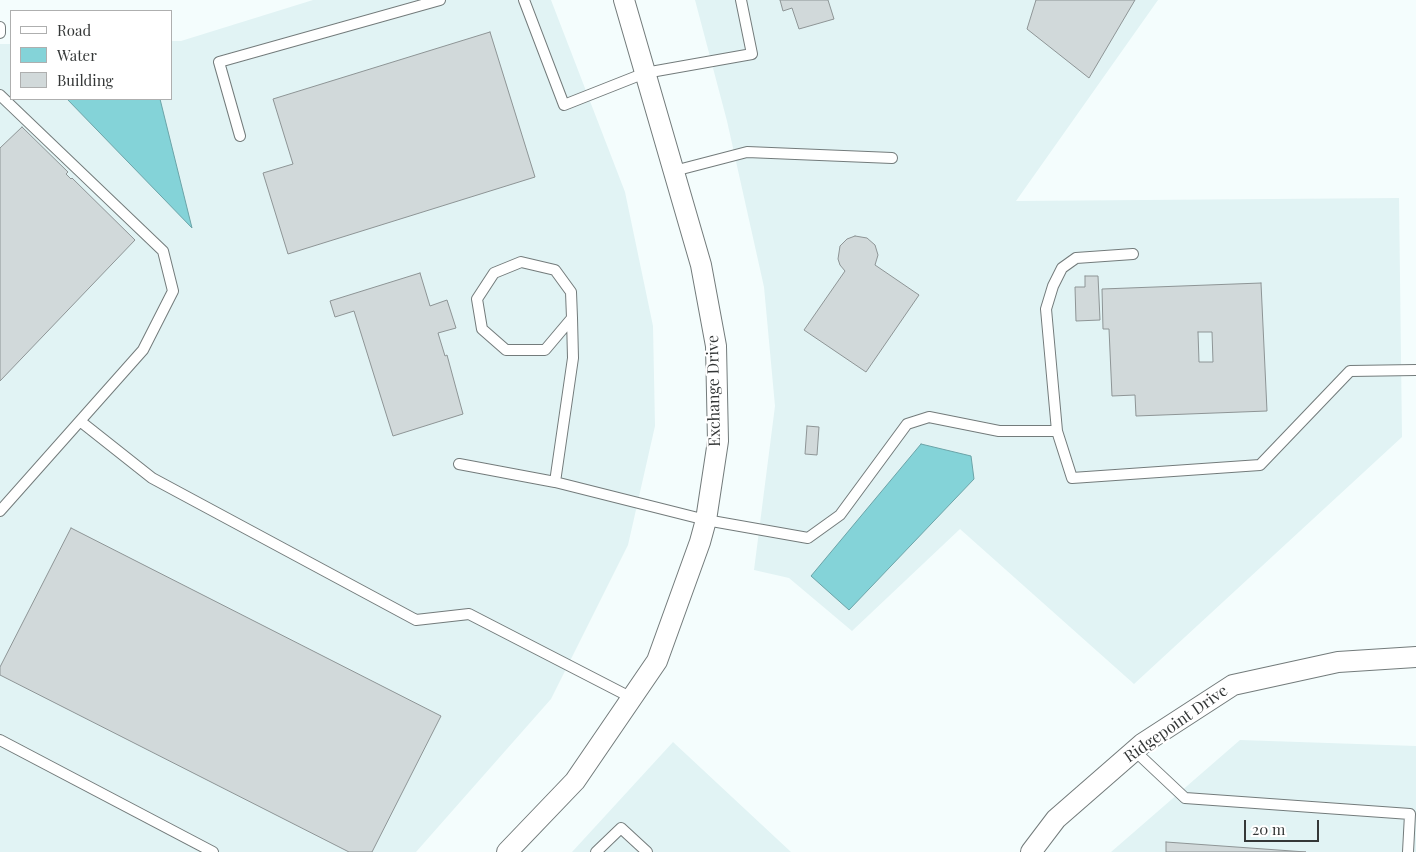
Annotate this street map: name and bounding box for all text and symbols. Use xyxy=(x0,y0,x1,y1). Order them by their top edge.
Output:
legend xyxy=(10,10,172,100)
text: Road xyxy=(57,20,91,40)
text: Water xyxy=(57,45,97,65)
text: Building xyxy=(57,70,113,90)
street label: Exchange Drive xyxy=(703,335,725,447)
street label: Ridgepoint Drive xyxy=(1121,681,1231,767)
scale bar xyxy=(1246,810,1321,842)
text: 20 m xyxy=(1252,819,1285,839)

